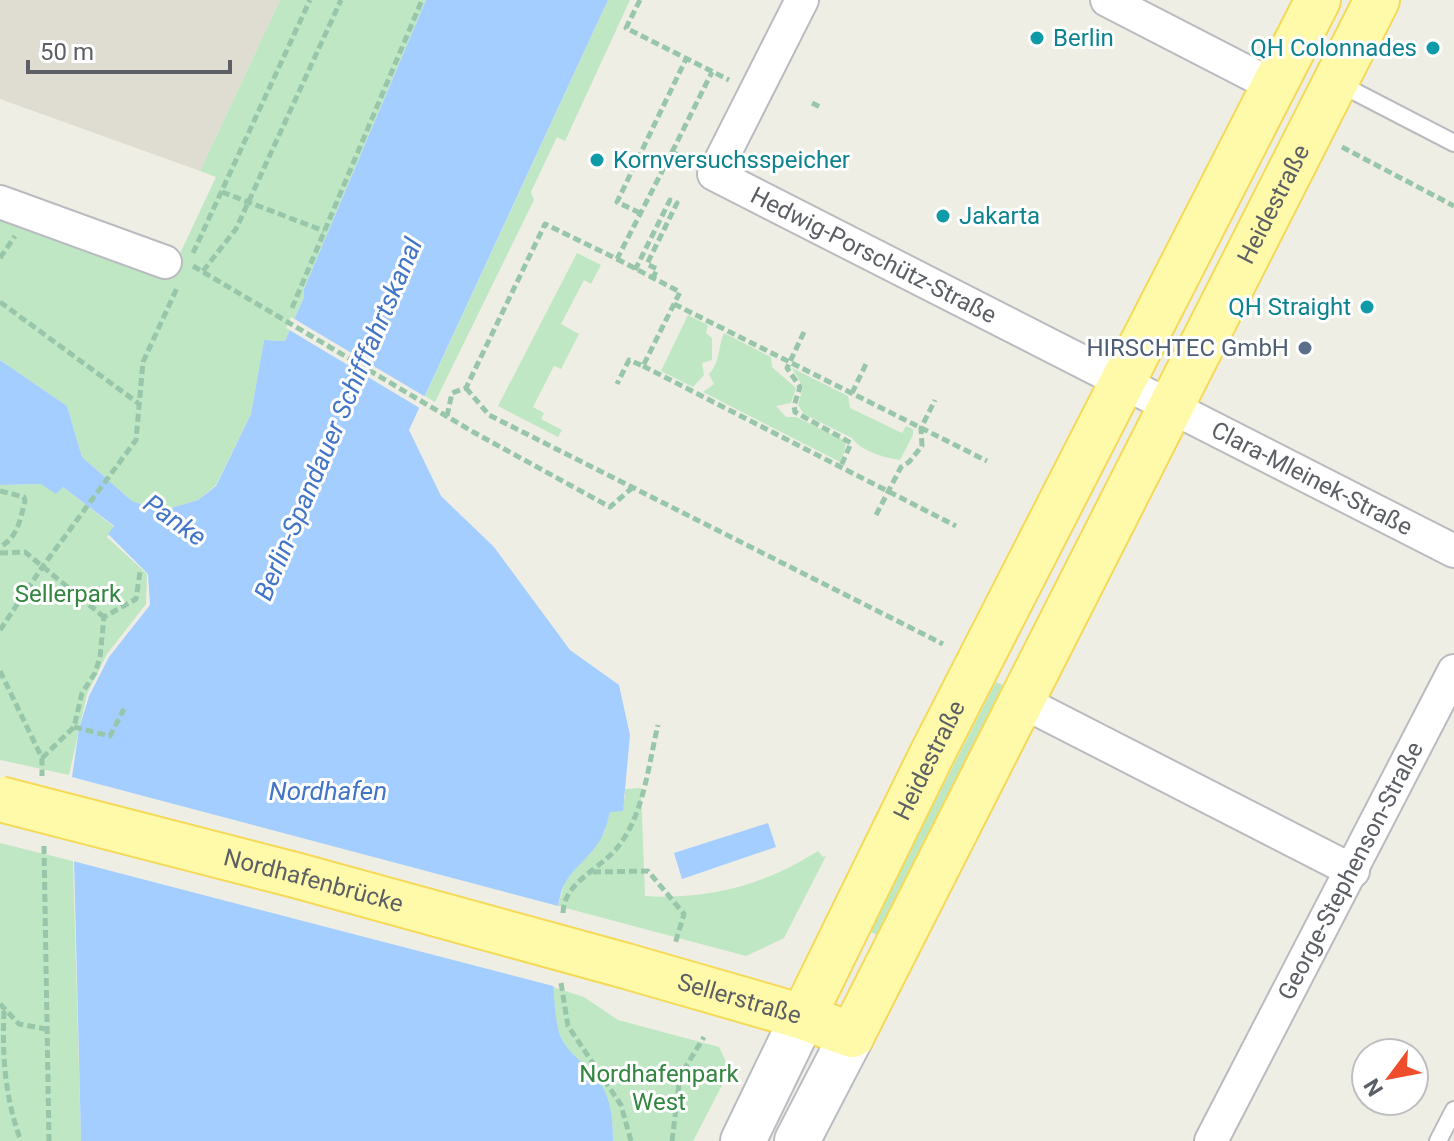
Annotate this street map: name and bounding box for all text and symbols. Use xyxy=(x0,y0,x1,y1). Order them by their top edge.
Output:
scale bar xyxy=(28,24,230,74)
place label: Berlin xyxy=(1053,24,1114,52)
marker: Berlin xyxy=(1028,29,1046,47)
place label: QH Colonnades xyxy=(1250,34,1417,62)
text: 50 m xyxy=(40,38,94,66)
marker: QH Colonnades xyxy=(1424,39,1442,57)
street label: Heidestraße xyxy=(1232,140,1315,268)
place label: Kornversuchsspeicher xyxy=(613,146,850,174)
marker: Kornversuchsspeicher xyxy=(588,151,606,169)
street label: Hedwig-Porschütz-Straße xyxy=(746,181,1001,329)
place label: Jakarta xyxy=(959,202,1040,230)
marker: Jakarta xyxy=(934,207,952,225)
water label: Berlin-Spandauer Schifffahrtskanal xyxy=(248,233,428,605)
place label: QH Straight xyxy=(1228,293,1351,321)
marker: QH Straight xyxy=(1358,298,1376,316)
place label: HIRSCHTEC GmbH xyxy=(1086,334,1289,362)
marker: HIRSCHTEC GmbH xyxy=(1296,339,1314,357)
street label: Clara-Mleinek-Straße xyxy=(1207,416,1417,541)
water label: Panke xyxy=(138,488,212,552)
park label: Sellerpark xyxy=(15,580,122,608)
street label: Heidestraße xyxy=(888,696,971,825)
street label: George-Stephenson-Straße xyxy=(1272,737,1429,1005)
water label: Nordhafen xyxy=(269,776,387,806)
street label: Nordhafenbrücke xyxy=(221,843,406,918)
street label: Sellerstraße xyxy=(674,968,805,1030)
north arrow xyxy=(1350,1037,1430,1117)
park label: Nordhafenpark West xyxy=(579,1060,740,1116)
text: N xyxy=(1359,1074,1388,1101)

